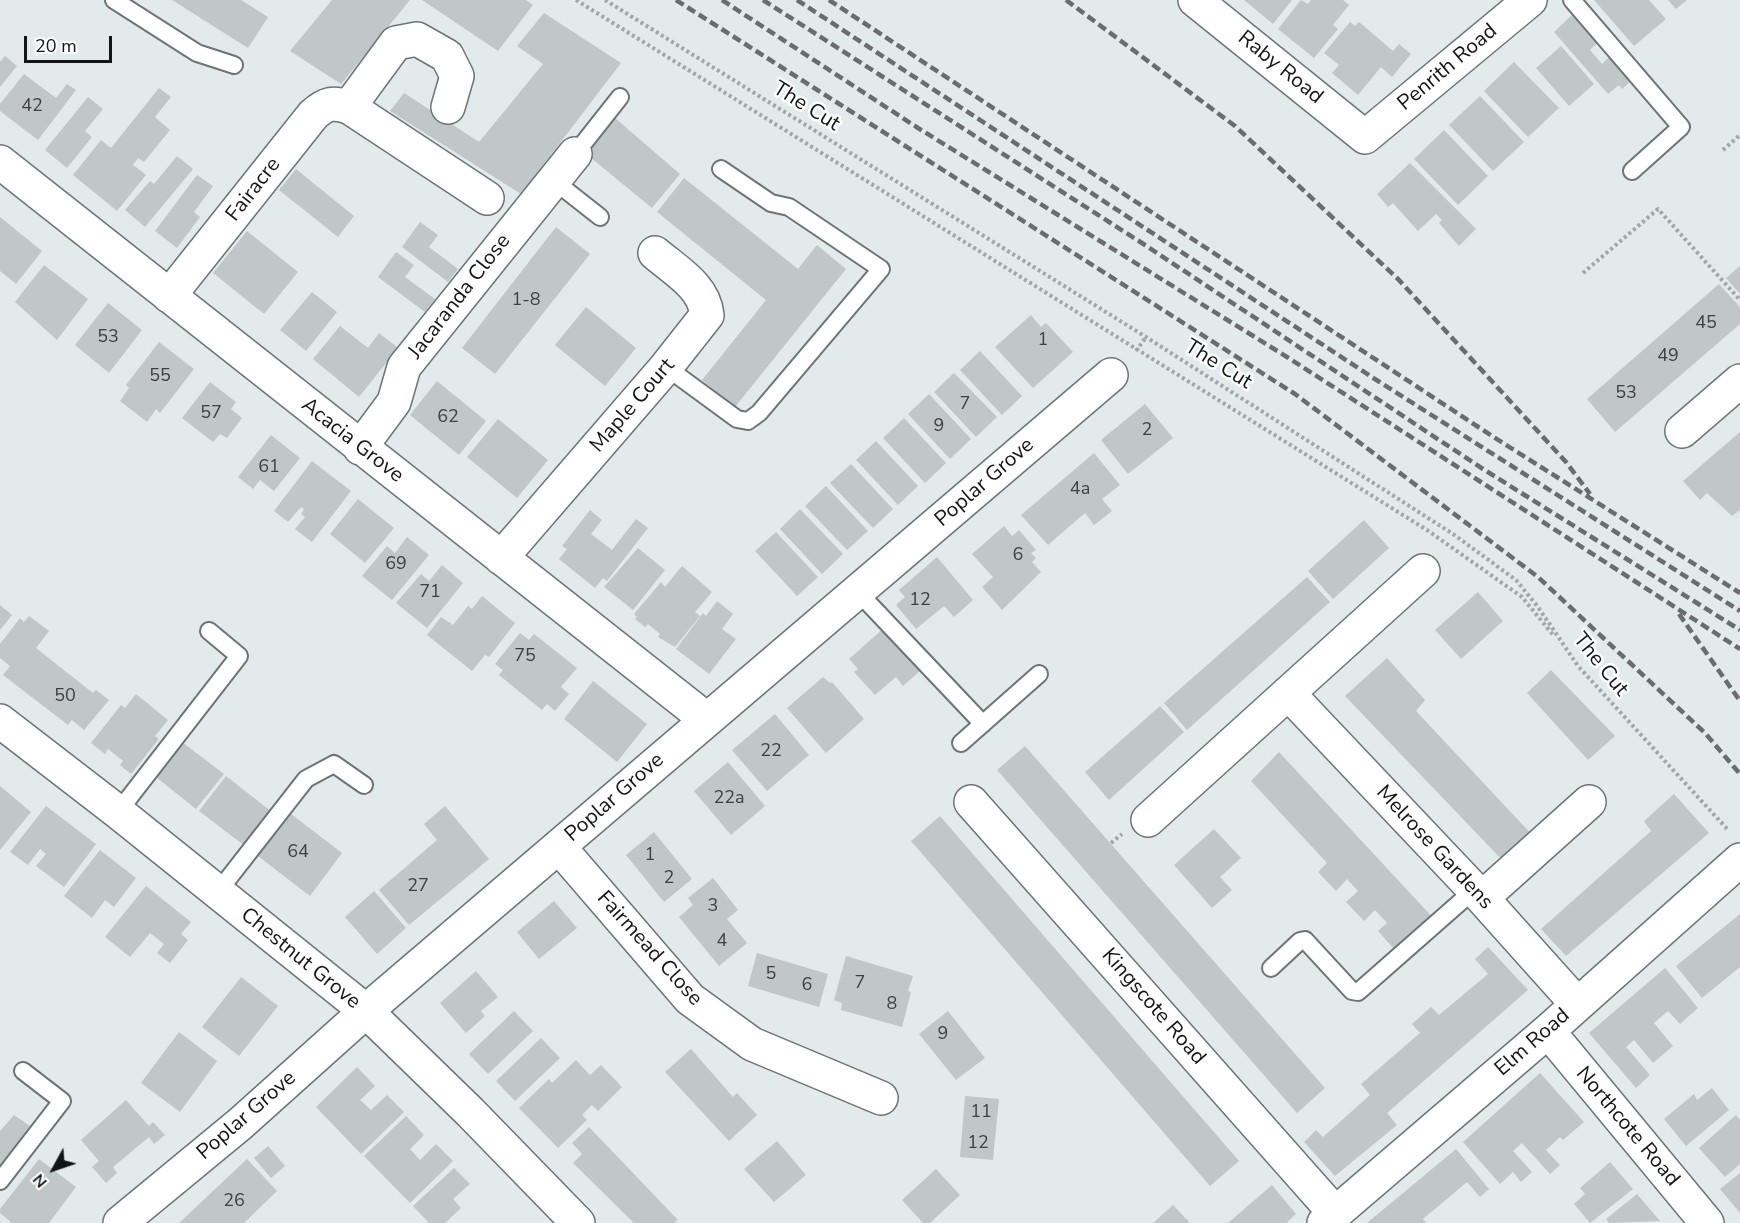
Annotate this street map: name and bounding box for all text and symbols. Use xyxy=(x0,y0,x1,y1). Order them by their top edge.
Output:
street label: Penrith Road xyxy=(1393,19,1503,117)
scale bar xyxy=(27,24,116,62)
street label: Raby Road xyxy=(1232,26,1328,110)
text: 20 m xyxy=(35,34,77,58)
street label: The Cut xyxy=(768,77,844,137)
house number: 42 xyxy=(21,96,43,118)
street label: Fairacre xyxy=(221,153,287,227)
street label: Jacaranda Close xyxy=(404,230,516,364)
house number: 1-8 xyxy=(511,290,541,312)
house number: 45 xyxy=(1695,313,1717,335)
house number: 53 xyxy=(97,327,119,349)
house number: 1 xyxy=(1038,330,1048,352)
street label: The Cut xyxy=(1180,335,1256,395)
house number: 49 xyxy=(1657,346,1679,368)
street label: Maple Court xyxy=(585,354,681,458)
house number: 55 xyxy=(149,366,171,388)
house number: 53 xyxy=(1615,383,1637,405)
street label: Acacia Grove xyxy=(296,393,408,489)
house number: 7 xyxy=(960,394,970,416)
house number: 57 xyxy=(200,403,222,425)
house number: 62 xyxy=(437,407,459,429)
house number: 9 xyxy=(934,416,944,438)
house number: 2 xyxy=(1142,420,1152,442)
street label: Poplar Grove xyxy=(930,433,1040,533)
house number: 61 xyxy=(258,457,280,479)
house number: 4a xyxy=(1070,479,1090,501)
house number: 6 xyxy=(1013,545,1023,567)
house number: 69 xyxy=(385,554,407,576)
house number: 71 xyxy=(419,582,441,604)
house number: 12 xyxy=(909,590,931,612)
street label: The Cut xyxy=(1567,628,1633,702)
house number: 75 xyxy=(514,646,536,668)
house number: 50 xyxy=(54,686,76,708)
house number: 22 xyxy=(760,741,782,763)
street label: Poplar Grove xyxy=(560,748,670,848)
street label: Melrose Gardens xyxy=(1370,781,1498,915)
house number: 22a xyxy=(713,788,745,810)
house number: 64 xyxy=(287,842,309,864)
house number: 1 xyxy=(645,845,655,867)
house number: 2 xyxy=(664,868,674,890)
house number: 27 xyxy=(407,876,429,898)
street label: Fairmead Close xyxy=(591,886,707,1012)
house number: 3 xyxy=(708,896,718,918)
street label: Chestnut Grove xyxy=(235,903,365,1015)
house number: 4 xyxy=(717,931,727,953)
street label: Kingscote Road xyxy=(1096,944,1210,1070)
house number: 5 xyxy=(766,964,776,986)
house number: 7 xyxy=(855,973,865,995)
house number: 6 xyxy=(802,975,812,997)
house number: 8 xyxy=(887,994,897,1016)
street label: Elm Road xyxy=(1491,1004,1575,1082)
house number: 9 xyxy=(938,1024,948,1046)
street label: Northcote Road xyxy=(1570,1062,1684,1192)
street label: Poplar Grove xyxy=(192,1066,302,1166)
house number: 11 xyxy=(970,1102,992,1124)
house number: 12 xyxy=(967,1133,989,1155)
north arrow xyxy=(24,1139,84,1199)
text: N xyxy=(28,1169,52,1192)
house number: 26 xyxy=(223,1191,245,1213)

